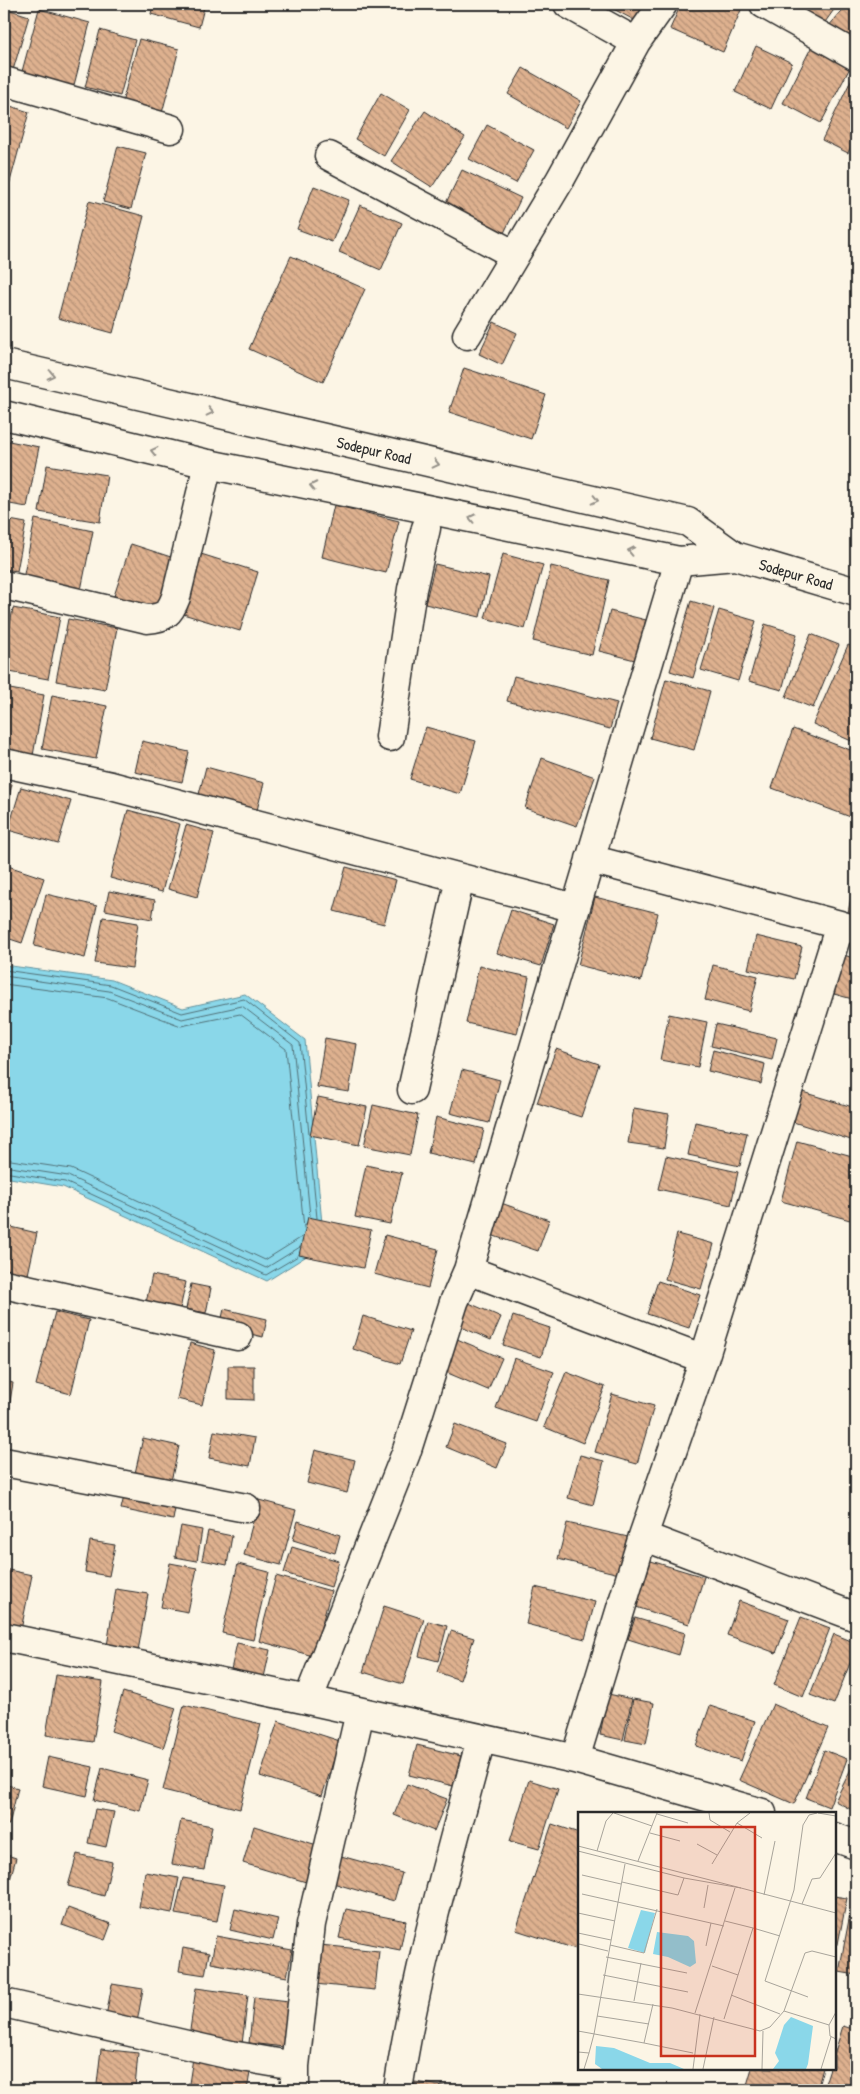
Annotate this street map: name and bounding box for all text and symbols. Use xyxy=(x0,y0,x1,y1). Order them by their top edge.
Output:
one-way arrow xyxy=(47,369,56,380)
one-way arrow xyxy=(205,406,214,417)
street label: Sodepur Road xyxy=(335,431,413,469)
one-way arrow xyxy=(149,446,158,457)
one-way arrow xyxy=(432,458,441,469)
one-way arrow xyxy=(308,481,317,491)
one-way arrow xyxy=(590,494,599,505)
one-way arrow xyxy=(467,513,476,524)
one-way arrow xyxy=(626,546,635,557)
street label: Sodepur Road xyxy=(757,553,835,595)
inset map xyxy=(578,1812,835,2069)

